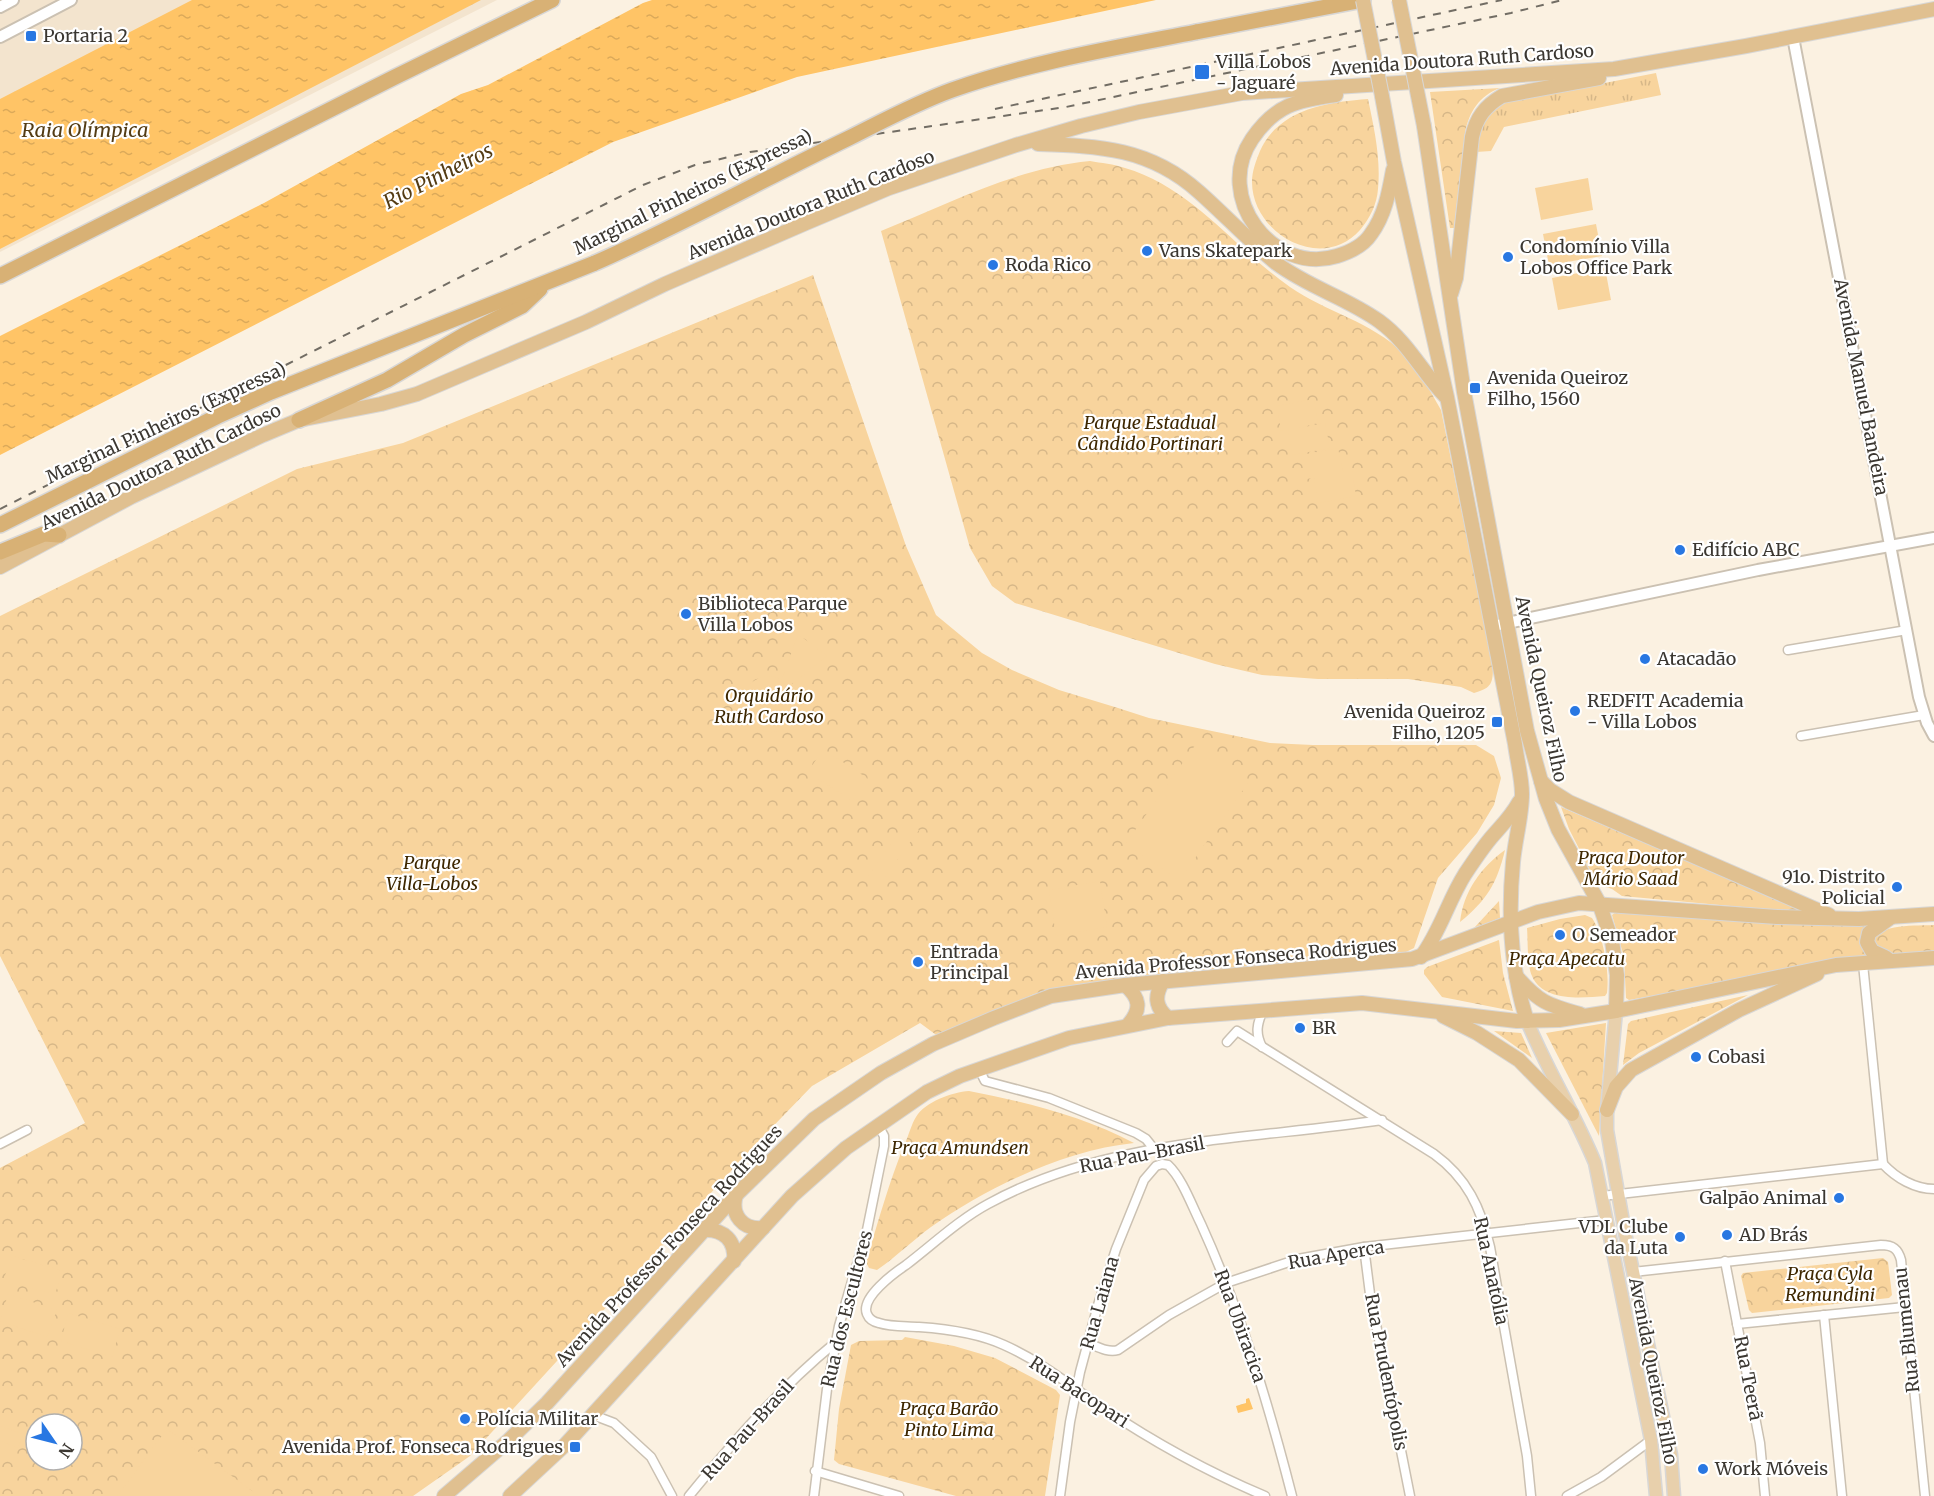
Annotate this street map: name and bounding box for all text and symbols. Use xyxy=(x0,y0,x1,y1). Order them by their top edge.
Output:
place label: Portaria 2 xyxy=(43,24,128,47)
marker: Portaria 2 xyxy=(24,29,38,43)
street label: Avenida Doutora Ruth Cardoso xyxy=(1328,39,1595,80)
place label: Villa Lobos - Jaguaré xyxy=(1215,50,1311,94)
marker: Villa Lobos - Jaguaré xyxy=(1193,63,1211,81)
water label: Raia Olímpica xyxy=(22,117,148,142)
street label: Marginal Pinheiros (Expressa) xyxy=(570,124,816,259)
water label: Rio Pinheiros xyxy=(379,137,497,214)
street label: Avenida Doutora Ruth Cardoso xyxy=(683,144,938,265)
place label: Condomínio Villa Lobos Office Park xyxy=(1520,235,1673,279)
place label: Vans Skatepark xyxy=(1158,239,1293,262)
marker: Vans Skatepark xyxy=(1140,244,1154,258)
marker: Condomínio Villa Lobos Office Park xyxy=(1501,250,1515,264)
place label: Roda Rico xyxy=(1005,253,1091,276)
marker: Roda Rico xyxy=(986,258,1000,272)
street label: Avenida Manuel Bandeira xyxy=(1829,275,1894,498)
street label: Marginal Pinheiros (Expressa) xyxy=(42,357,290,488)
place label: Avenida Queiroz Filho, 1560 xyxy=(1486,366,1628,410)
marker: Avenida Queiroz Filho, 1560 xyxy=(1468,381,1482,395)
street label: Avenida Doutora Ruth Cardoso xyxy=(36,398,285,535)
park label: Parque Estadual Cândido Portinari xyxy=(1077,411,1223,455)
place label: Edifício ABC xyxy=(1692,538,1800,561)
marker: Edifício ABC xyxy=(1673,543,1687,557)
place label: Biblioteca Parque Villa Lobos xyxy=(697,592,847,636)
street label: Avenida Queiroz Filho xyxy=(1510,593,1572,784)
marker: Biblioteca Parque Villa Lobos xyxy=(679,607,693,621)
place label: Atacadão xyxy=(1656,647,1736,670)
marker: Atacadão xyxy=(1638,652,1652,666)
park label: Orquidário Ruth Cardoso xyxy=(714,684,824,728)
place label: REDFIT Academia - Villa Lobos xyxy=(1587,689,1744,733)
place label: Avenida Queiroz Filho, 1205 xyxy=(1343,700,1485,744)
marker: REDFIT Academia - Villa Lobos xyxy=(1568,704,1582,718)
marker: Avenida Queiroz Filho, 1205 xyxy=(1490,715,1504,729)
park label: Praça Doutor Mário Saad xyxy=(1578,846,1685,890)
park label: Parque Villa-Lobos xyxy=(386,851,478,895)
place label: 91o. Distrito Policial xyxy=(1782,865,1885,909)
marker: 91o. Distrito Policial xyxy=(1890,880,1904,894)
place label: O Semeador xyxy=(1572,923,1676,946)
marker: O Semeador xyxy=(1553,928,1567,942)
street label: Avenida Professor Fonseca Rodrigues xyxy=(1073,933,1398,984)
place label: Entrada Principal xyxy=(930,940,1009,984)
park label: Praça Apecatu xyxy=(1509,947,1625,970)
marker: Entrada Principal xyxy=(911,955,925,969)
place label: BR xyxy=(1312,1016,1337,1039)
marker: BR xyxy=(1293,1021,1307,1035)
place label: Cobasi xyxy=(1708,1045,1765,1068)
marker: Cobasi xyxy=(1689,1050,1703,1064)
street label: Avenida Professor Fonseca Rodrigues xyxy=(550,1120,787,1372)
street label: Rua Pau-Brasil xyxy=(1077,1131,1207,1178)
park label: Praça Amundsen xyxy=(891,1136,1029,1159)
place label: Galpão Animal xyxy=(1699,1186,1827,1209)
marker: Galpão Animal xyxy=(1832,1191,1846,1205)
street label: Rua Anatólia xyxy=(1469,1215,1514,1327)
place label: VDL Clube da Luta xyxy=(1577,1215,1668,1259)
place label: AD Brás xyxy=(1738,1223,1808,1246)
street label: Rua dos Escultores xyxy=(816,1228,877,1390)
marker: AD Brás xyxy=(1720,1228,1734,1242)
marker: VDL Clube da Luta xyxy=(1673,1230,1687,1244)
street label: Rua Aperca xyxy=(1286,1235,1386,1274)
street label: Rua Laiana xyxy=(1075,1253,1124,1352)
park label: Praça Cyla Remundini xyxy=(1785,1262,1875,1306)
street label: Rua Ubiracica xyxy=(1209,1266,1272,1386)
street label: Rua Blumenau xyxy=(1888,1266,1925,1394)
street label: Avenida Queiroz Filho xyxy=(1624,1275,1683,1466)
street label: Rua Prudentópolis xyxy=(1360,1291,1413,1453)
street label: Rua Teerã xyxy=(1729,1333,1768,1423)
street label: Rua Bacopari xyxy=(1025,1351,1134,1432)
street label: Rua Pau-Brasil xyxy=(697,1374,799,1485)
park label: Praça Barão Pinto Lima xyxy=(899,1397,999,1441)
place label: Polícia Militar xyxy=(477,1407,598,1430)
north arrow xyxy=(24,1412,84,1472)
marker: Polícia Militar xyxy=(458,1412,472,1426)
place label: Avenida Prof. Fonseca Rodrigues xyxy=(281,1435,563,1458)
text: N xyxy=(54,1440,78,1462)
marker: Avenida Prof. Fonseca Rodrigues xyxy=(568,1440,582,1454)
place label: Work Móveis xyxy=(1714,1457,1828,1480)
marker: Work Móveis xyxy=(1696,1462,1710,1476)

